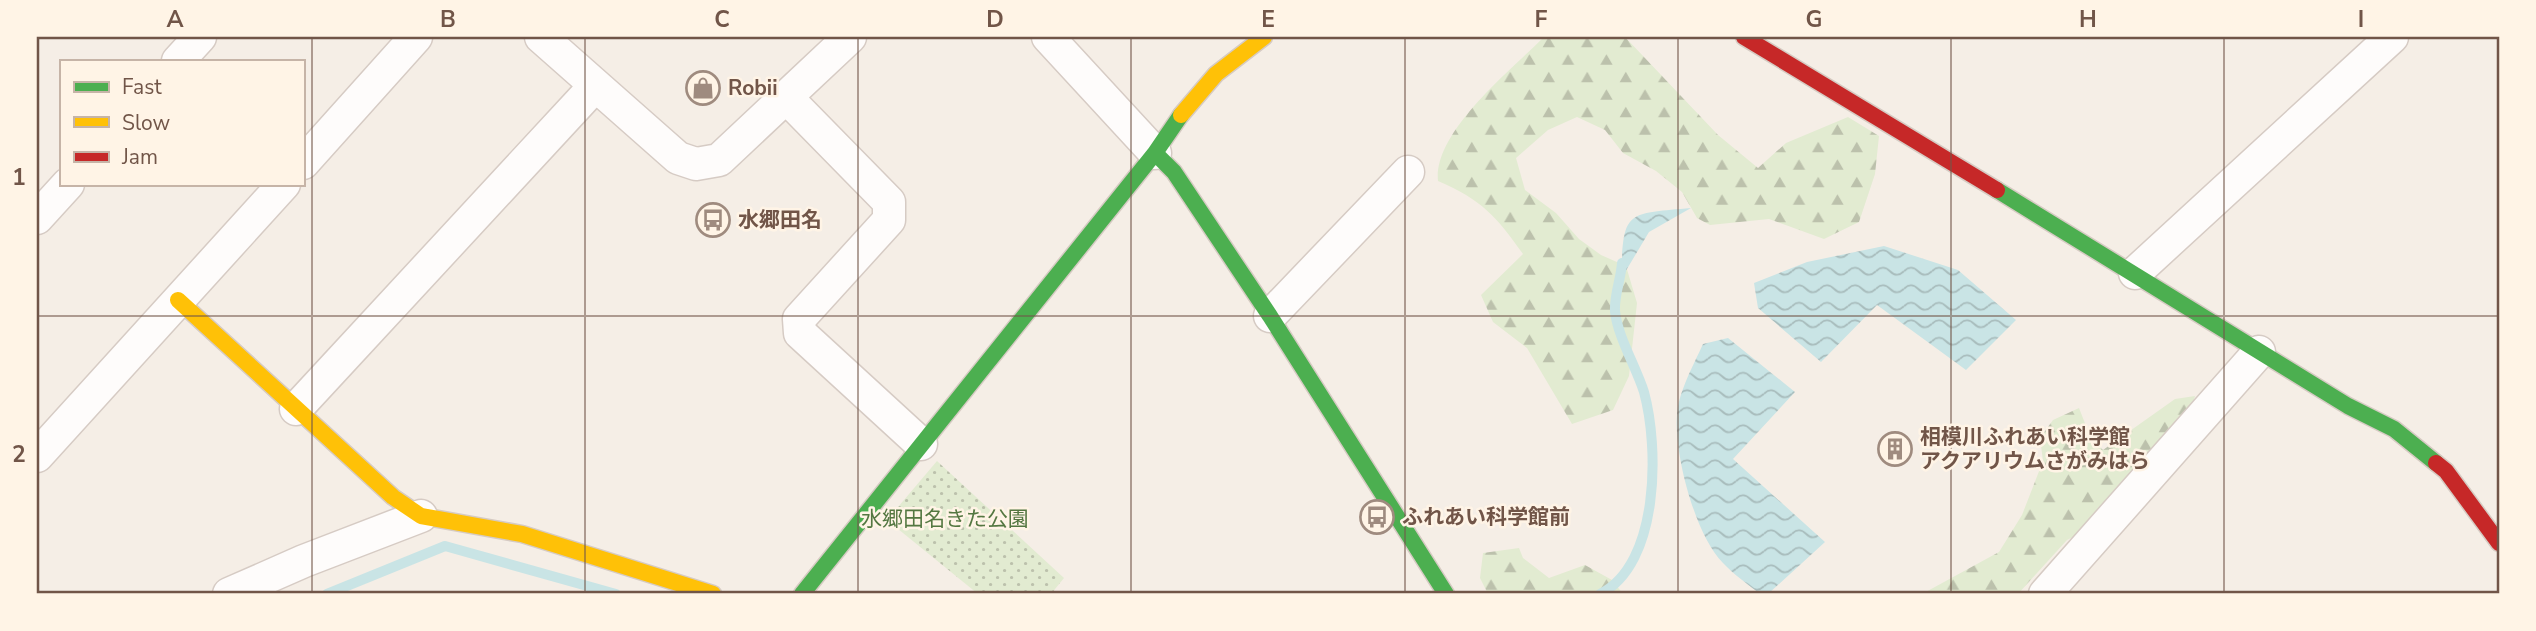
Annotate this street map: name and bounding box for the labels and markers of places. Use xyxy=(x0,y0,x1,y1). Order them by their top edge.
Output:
shop icon: Robii xyxy=(684,69,722,107)
place label: Robii xyxy=(728,74,778,102)
bus stop icon: 水郷田名 xyxy=(694,201,732,239)
place label: 水郷田名 xyxy=(738,206,822,234)
place label: 相模川ふれあい科学館 アクアリウムさがみはら xyxy=(1920,423,2150,475)
building icon: 相模川ふれあい科学館 アクアリウムさがみはら xyxy=(1876,430,1914,468)
bus stop icon: ふれあい科学館前 xyxy=(1358,498,1396,536)
place label: ふれあい科学館前 xyxy=(1402,503,1570,531)

